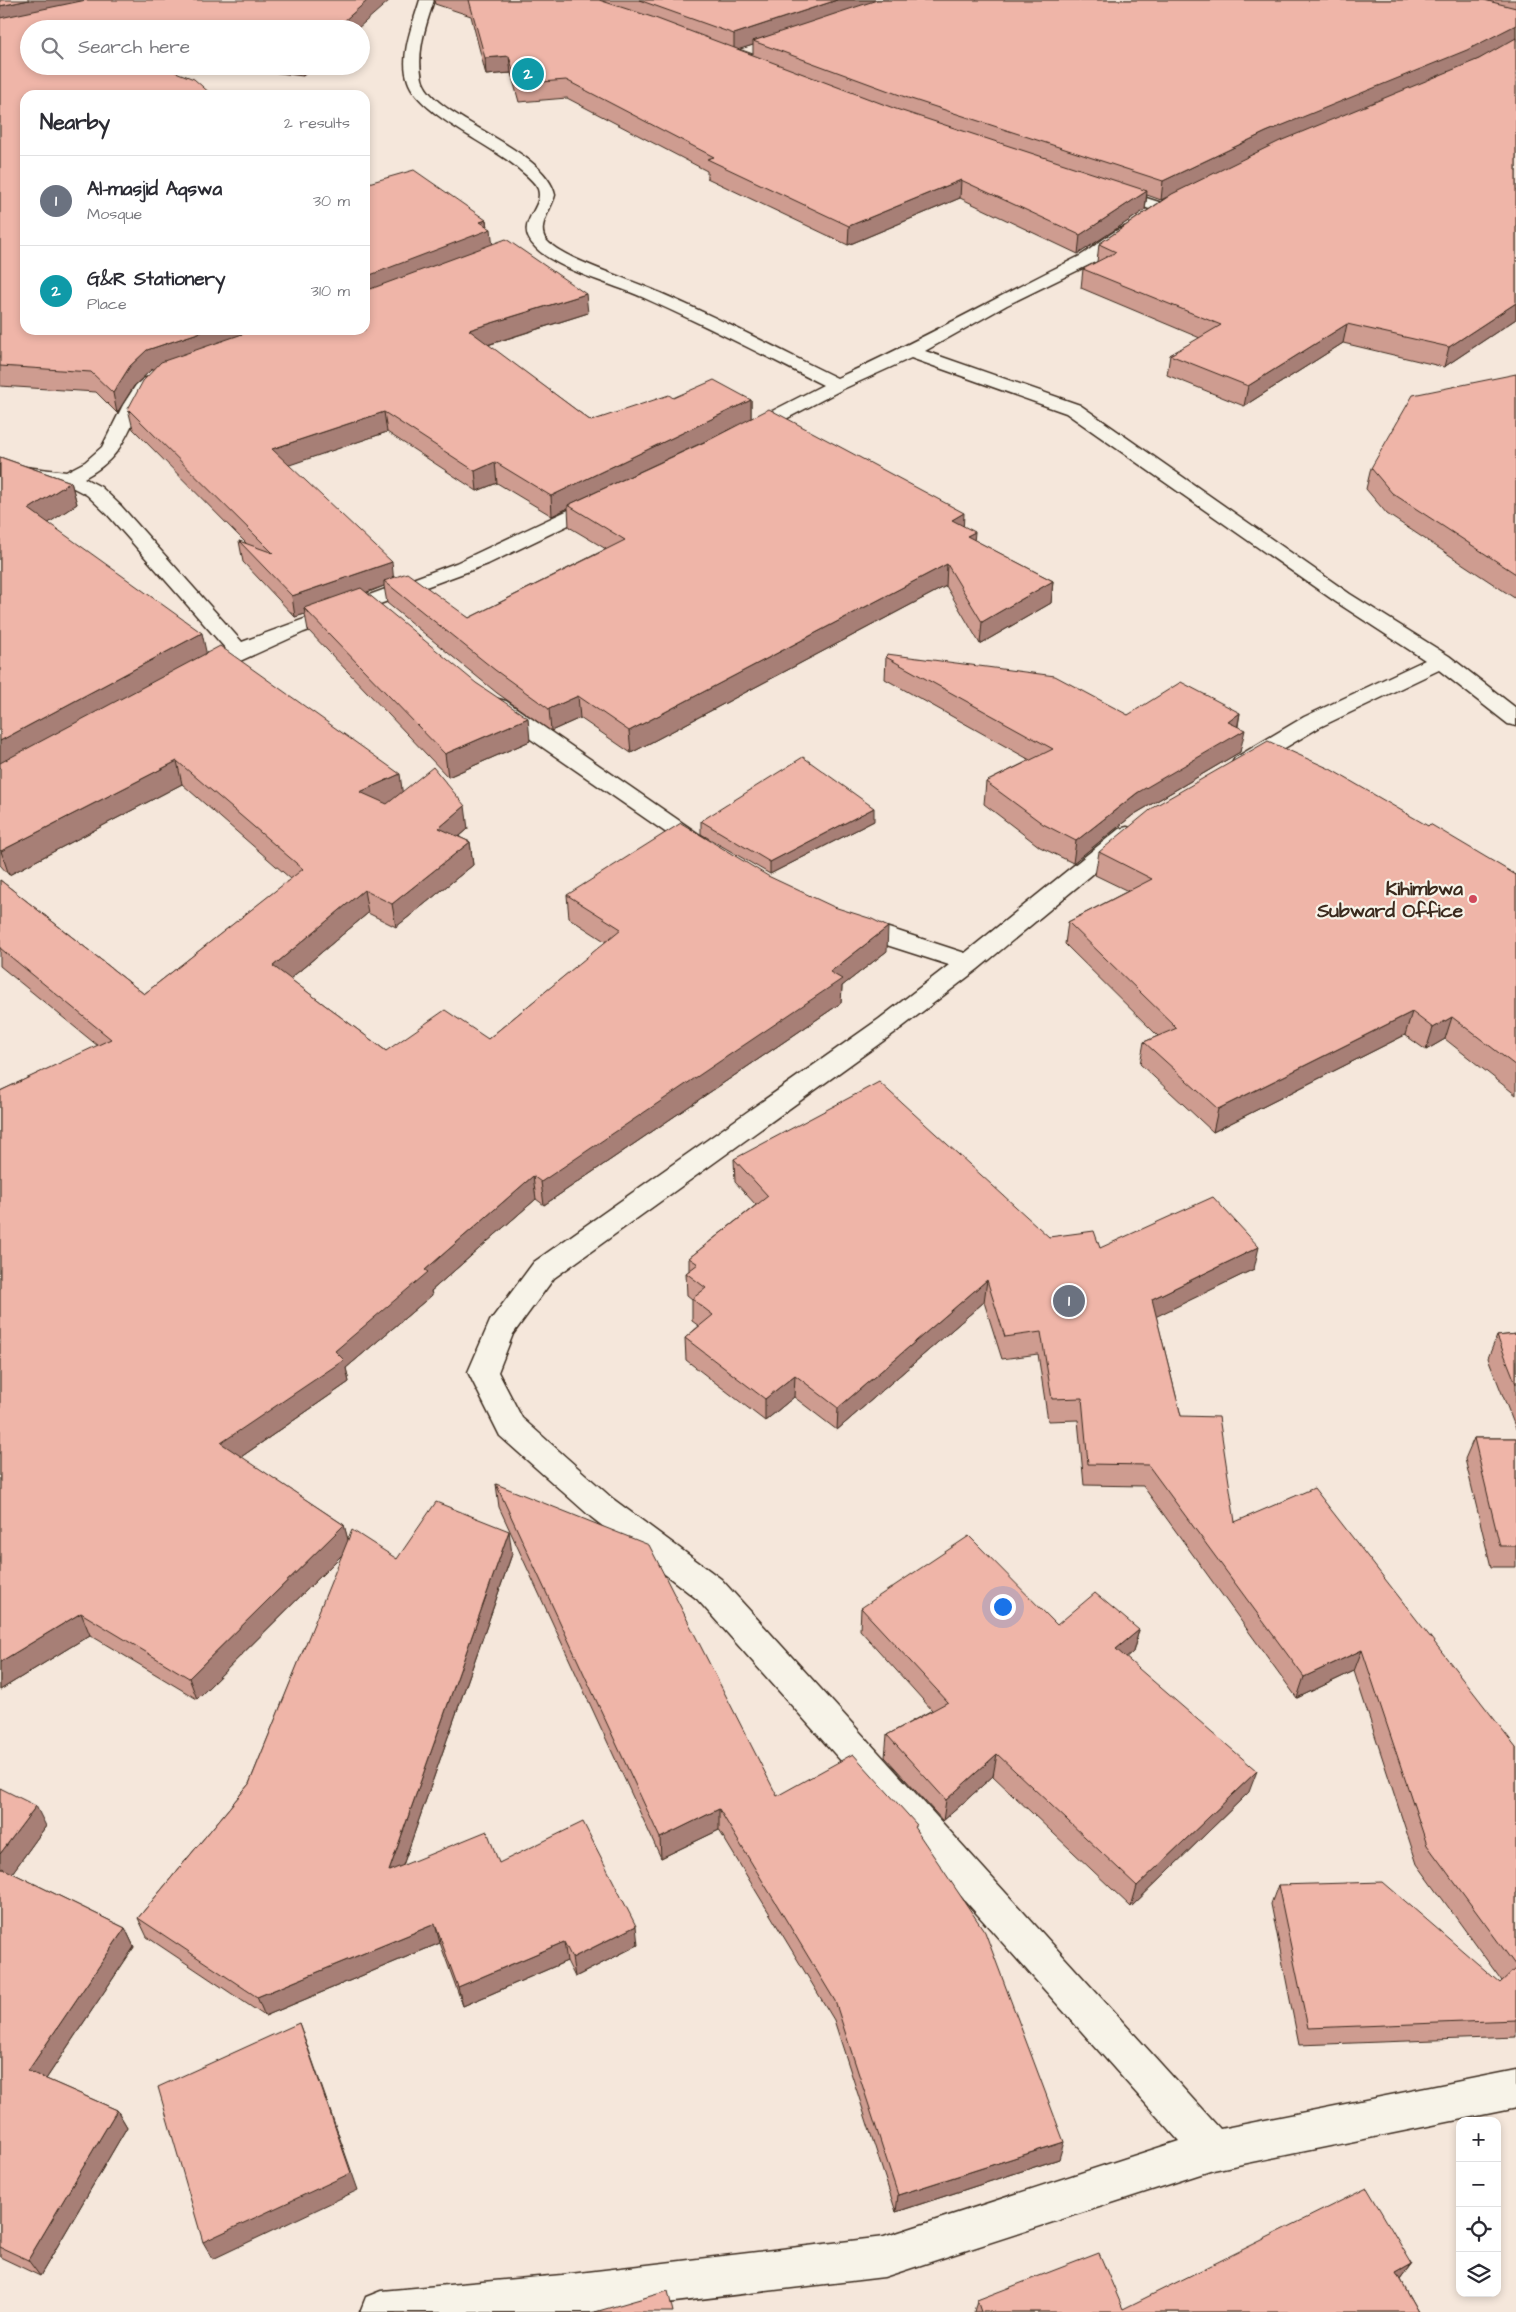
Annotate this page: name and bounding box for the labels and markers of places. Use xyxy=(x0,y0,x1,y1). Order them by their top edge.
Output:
pin: 2 xyxy=(512,55,544,93)
place label: Kihimbwa Subward Office xyxy=(1316,876,1464,925)
marker: Kihimbwa Subward Office xyxy=(1467,893,1479,905)
pin: 1 xyxy=(1053,1282,1085,1320)

